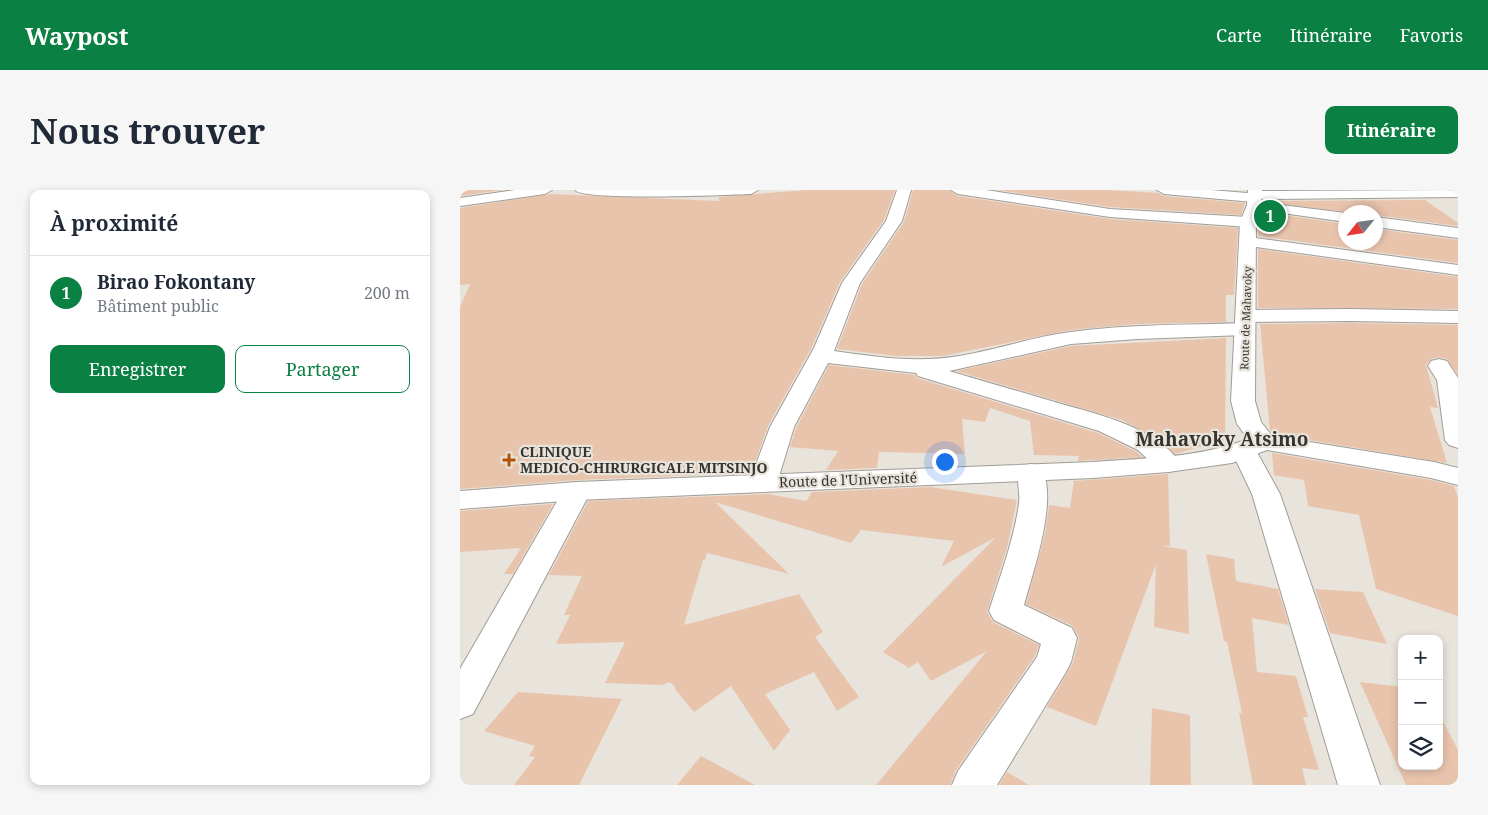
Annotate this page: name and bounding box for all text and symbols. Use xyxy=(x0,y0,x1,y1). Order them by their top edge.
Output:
text: Waypost xyxy=(25,19,128,52)
text: Carte xyxy=(1216,23,1262,47)
text: Itinéraire xyxy=(1290,23,1372,47)
text: Favoris xyxy=(1400,23,1463,47)
button: Itinéraire xyxy=(1325,106,1458,154)
text: Nous trouver xyxy=(30,107,265,154)
pin: 1 xyxy=(1254,197,1286,235)
north arrow xyxy=(1338,205,1383,250)
text: À proximité xyxy=(50,209,178,237)
street label: Route de Mahavoky xyxy=(1236,265,1255,370)
text: Birao Fokontany xyxy=(97,269,255,295)
text: 1 xyxy=(61,282,71,304)
text: 200 m xyxy=(364,282,410,304)
text: Bâtiment public xyxy=(97,295,219,317)
button: Enregistrer xyxy=(50,345,225,393)
button: Partager xyxy=(235,345,410,393)
district label: Mahavoky Atsimo xyxy=(1135,426,1309,452)
place label: CLINIQUE MEDICO-CHIRURGICALE MITSINJO xyxy=(520,442,768,477)
your location xyxy=(932,449,958,475)
marker: CLINIQUE MEDICO-CHIRURGICALE MITSINJO xyxy=(502,453,516,467)
street label: Route de l'Université xyxy=(779,468,917,491)
map controls xyxy=(1398,635,1443,770)
button: + xyxy=(1398,635,1443,680)
button: − xyxy=(1398,680,1443,725)
button: layers xyxy=(1398,725,1443,770)

